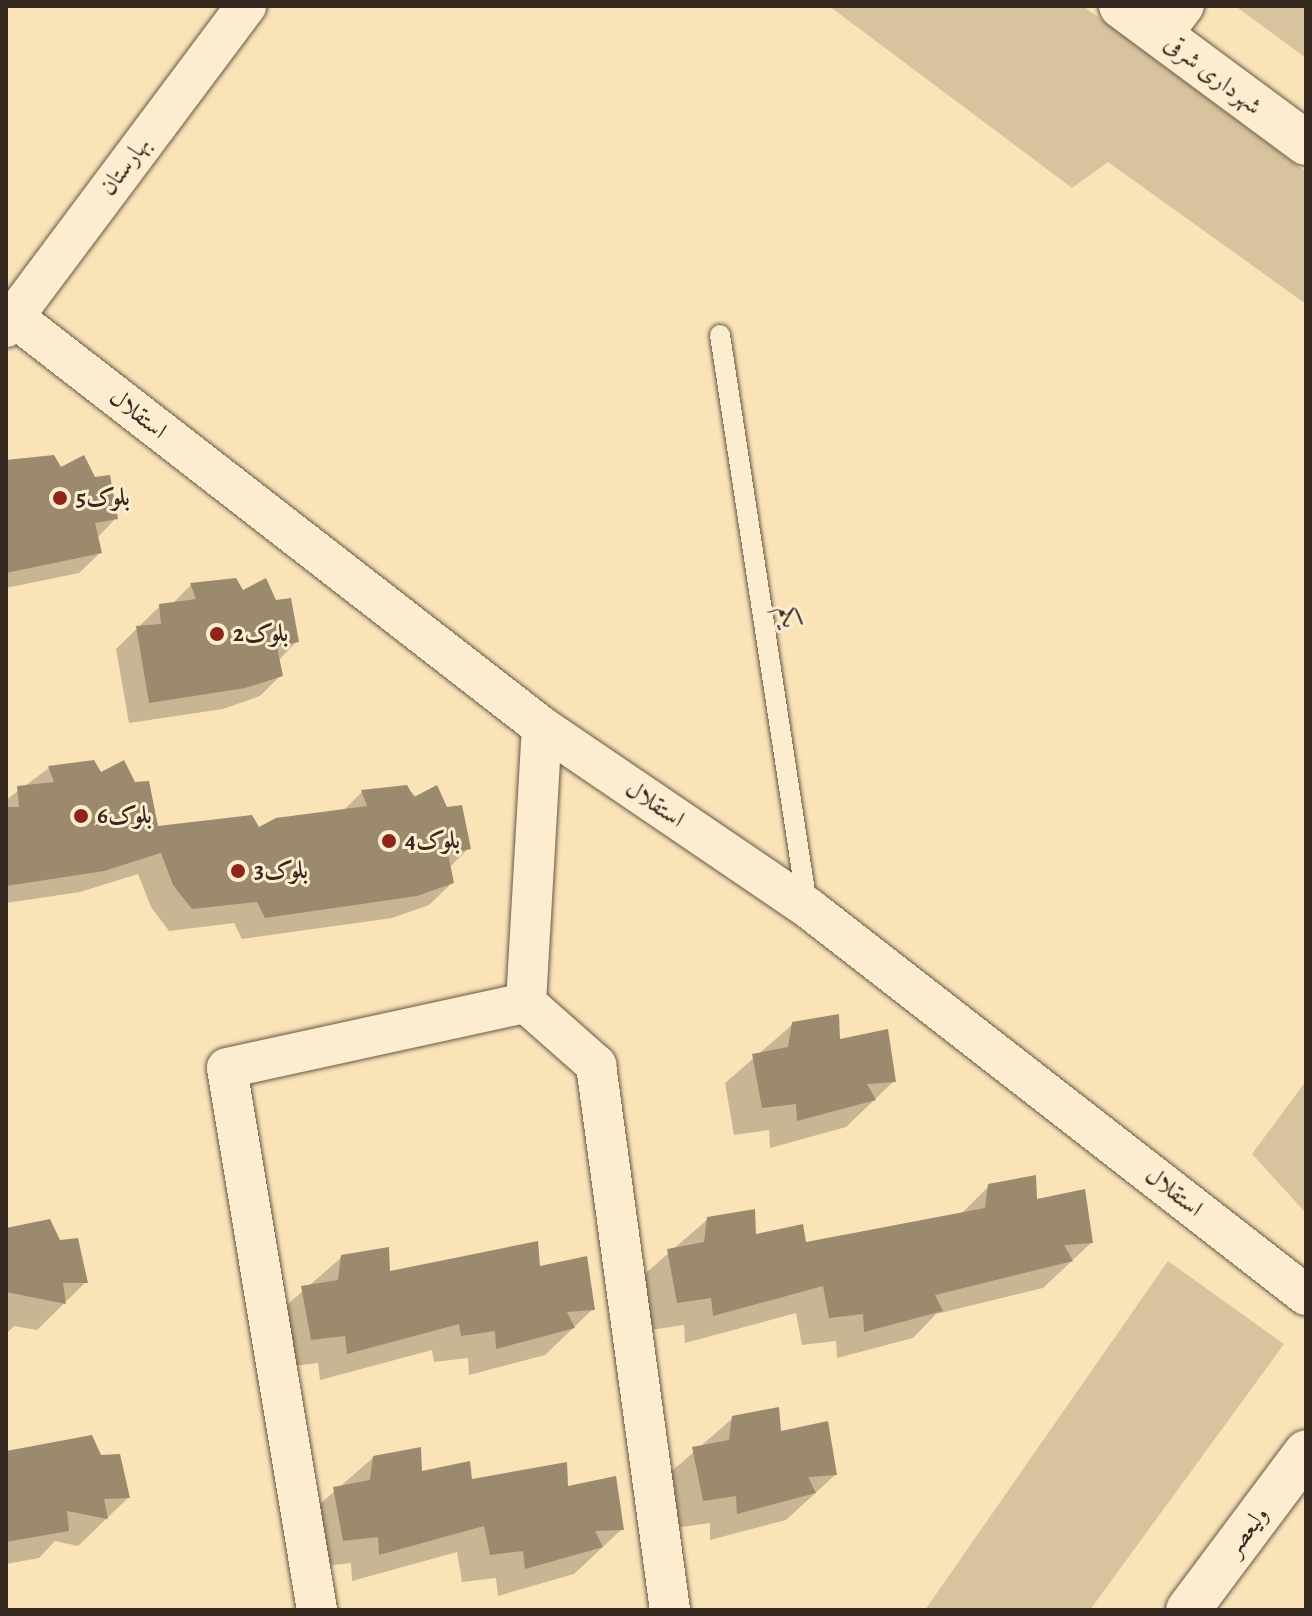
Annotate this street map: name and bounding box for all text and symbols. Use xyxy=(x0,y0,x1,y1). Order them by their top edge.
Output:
street label: شهرداری شرقی xyxy=(1158,29,1268,121)
street label: بهارستان xyxy=(93,131,157,201)
street label: استقلال xyxy=(104,383,172,445)
place label: بلوک5 xyxy=(76,484,130,512)
marker: بلوک5 xyxy=(51,489,69,507)
street label: یکم xyxy=(773,604,805,630)
place label: بلوک2 xyxy=(233,620,288,648)
marker: بلوک2 xyxy=(208,625,226,643)
street label: استقلال xyxy=(620,774,690,834)
place label: بلوک6 xyxy=(97,802,152,830)
marker: بلوک6 xyxy=(72,807,90,825)
place label: بلوک4 xyxy=(405,827,460,855)
marker: بلوک4 xyxy=(380,832,398,850)
place label: بلوک3 xyxy=(254,857,308,885)
marker: بلوک3 xyxy=(229,862,247,880)
street label: استقلال xyxy=(1140,1161,1208,1223)
street label: ولیعصر xyxy=(1219,1501,1275,1561)

